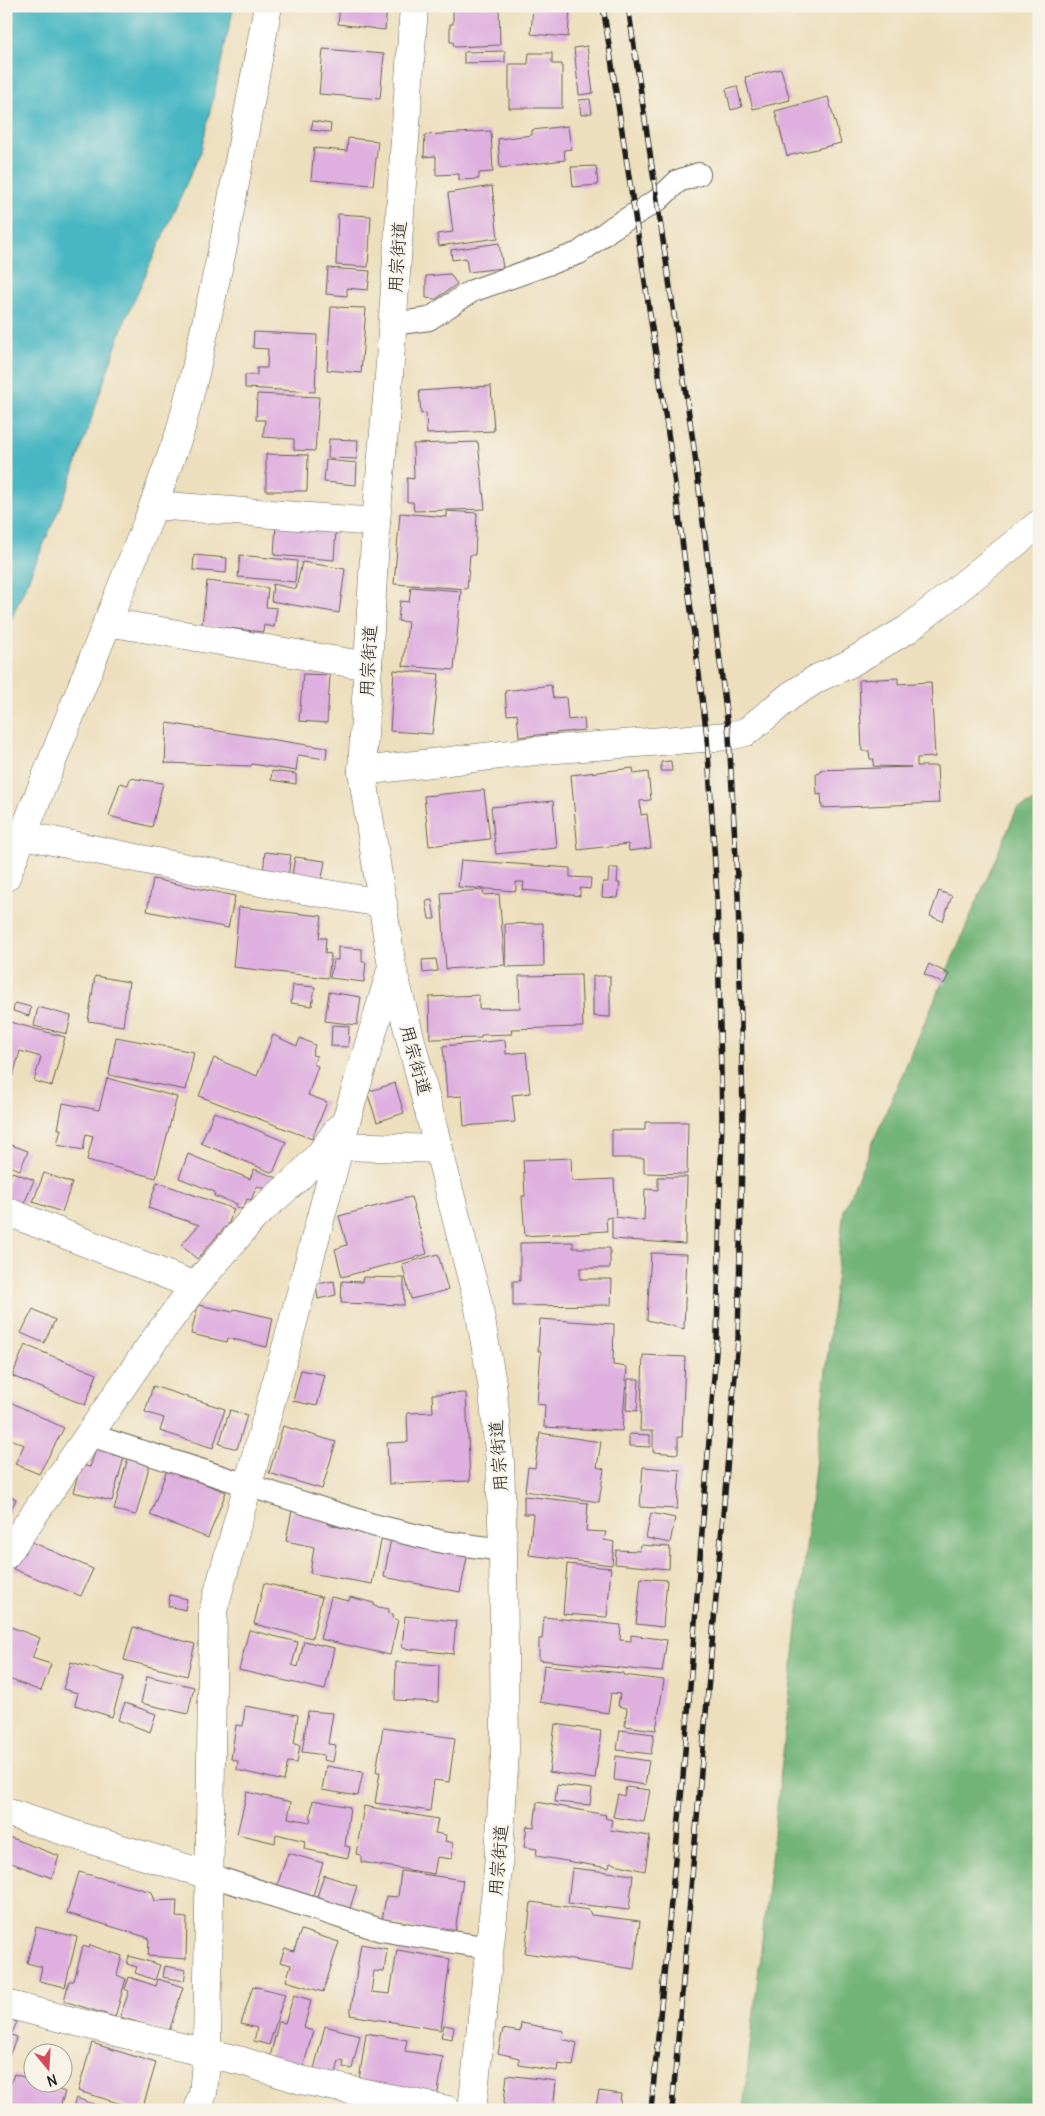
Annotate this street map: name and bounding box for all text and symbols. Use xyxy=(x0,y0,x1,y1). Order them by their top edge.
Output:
street label: 用宗街道 xyxy=(383,220,411,294)
street label: 用宗街道 xyxy=(355,624,381,698)
street label: 用宗街道 xyxy=(396,1022,436,1098)
street label: 用宗街道 xyxy=(484,1419,512,1493)
street label: 用宗街道 xyxy=(483,1823,513,1897)
north arrow xyxy=(22,2044,72,2094)
text: N xyxy=(45,2070,59,2090)

